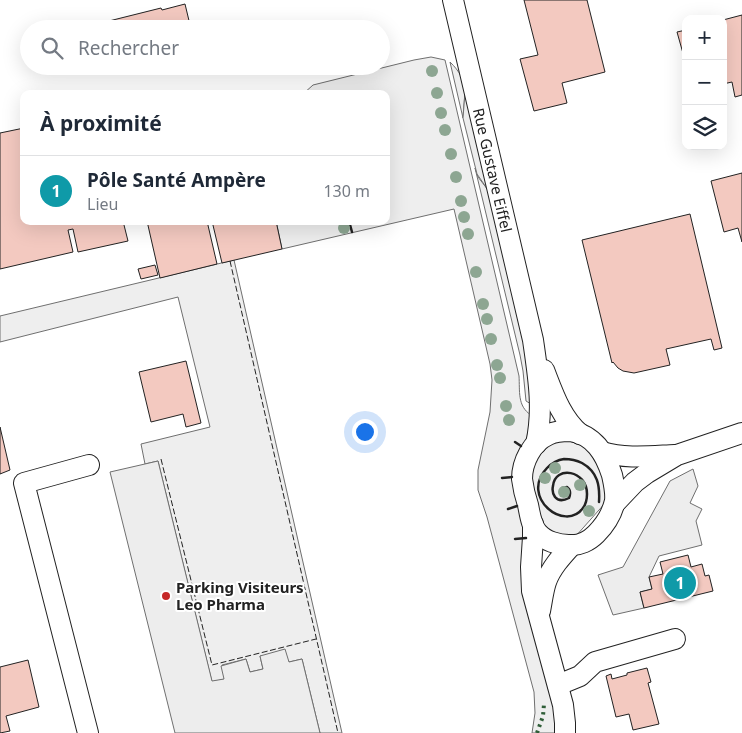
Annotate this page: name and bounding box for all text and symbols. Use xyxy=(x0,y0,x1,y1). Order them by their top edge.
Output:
map controls xyxy=(682,15,727,150)
button: + xyxy=(682,15,727,60)
search box xyxy=(20,20,390,75)
icon: search xyxy=(38,34,66,62)
text: Rechercher xyxy=(78,35,179,61)
button: − xyxy=(682,60,727,105)
button: layers xyxy=(682,105,727,150)
street label: Rue Gustave Eiffel xyxy=(469,106,517,234)
text: À proximité xyxy=(40,109,162,137)
text: Pôle Santé Ampère xyxy=(87,167,266,193)
text: 1 xyxy=(51,180,61,202)
text: 130 m xyxy=(323,180,370,202)
text: Lieu xyxy=(87,193,118,215)
your location xyxy=(352,419,378,445)
pin: 1 xyxy=(664,564,696,602)
place label: Parking Visiteurs Leo Pharma xyxy=(176,577,304,614)
marker: Parking Visiteurs Leo Pharma xyxy=(160,590,172,602)

